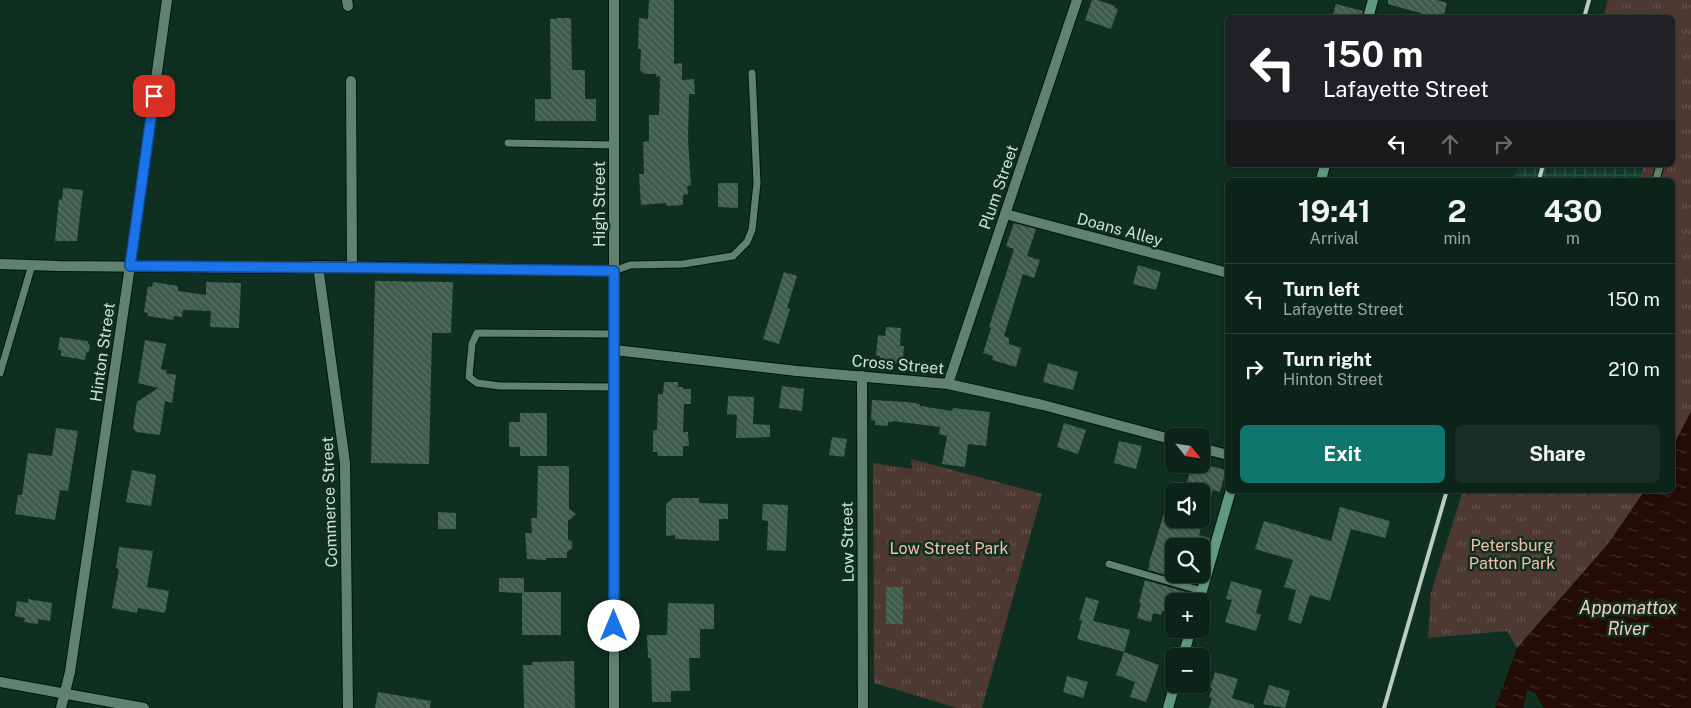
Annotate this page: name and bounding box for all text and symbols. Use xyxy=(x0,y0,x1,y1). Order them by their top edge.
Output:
text: 150 m xyxy=(1323,34,1423,75)
icon: left xyxy=(1240,35,1305,100)
pin xyxy=(133,75,175,117)
text: Lafayette Street xyxy=(1323,76,1489,102)
icon: arrive xyxy=(140,82,168,110)
icon: left xyxy=(1383,130,1411,158)
icon: ahead xyxy=(1436,130,1464,158)
icon: right xyxy=(1489,130,1517,158)
street label: Plum Street xyxy=(975,142,1022,232)
street label: High Street xyxy=(590,161,609,247)
text: 19:41 xyxy=(1298,193,1371,229)
text: 2 xyxy=(1448,193,1467,229)
text: 430 xyxy=(1543,193,1602,229)
street label: Doans Alley xyxy=(1075,209,1165,250)
text: Arrival xyxy=(1310,229,1359,248)
text: min xyxy=(1444,229,1471,248)
text: m xyxy=(1566,229,1580,248)
text: Turn left xyxy=(1283,278,1360,300)
icon: left xyxy=(1240,285,1268,313)
text: 150 m xyxy=(1607,288,1660,310)
text: Lafayette Street xyxy=(1283,300,1404,319)
street label: Hinton Street xyxy=(86,301,119,403)
text: Turn right xyxy=(1283,348,1372,370)
street label: Cross Street xyxy=(851,351,945,378)
icon: right xyxy=(1240,355,1268,383)
text: 210 m xyxy=(1608,358,1660,380)
text: Hinton Street xyxy=(1283,370,1383,389)
button: Exit xyxy=(1240,425,1445,483)
button: Share xyxy=(1455,425,1660,483)
north arrow xyxy=(1165,428,1210,472)
map controls xyxy=(1165,428,1210,693)
street label: Commerce Street xyxy=(318,436,341,568)
button: sound xyxy=(1165,483,1210,528)
street label: Low Street xyxy=(837,501,858,583)
park label: Petersburg Patton Park xyxy=(1469,536,1555,573)
button: search xyxy=(1165,538,1210,583)
park label: Low Street Park xyxy=(890,539,1008,558)
button: + xyxy=(1165,593,1210,638)
water label: Appomattox River xyxy=(1579,597,1677,639)
position arrow xyxy=(587,599,639,651)
button: − xyxy=(1165,648,1210,693)

